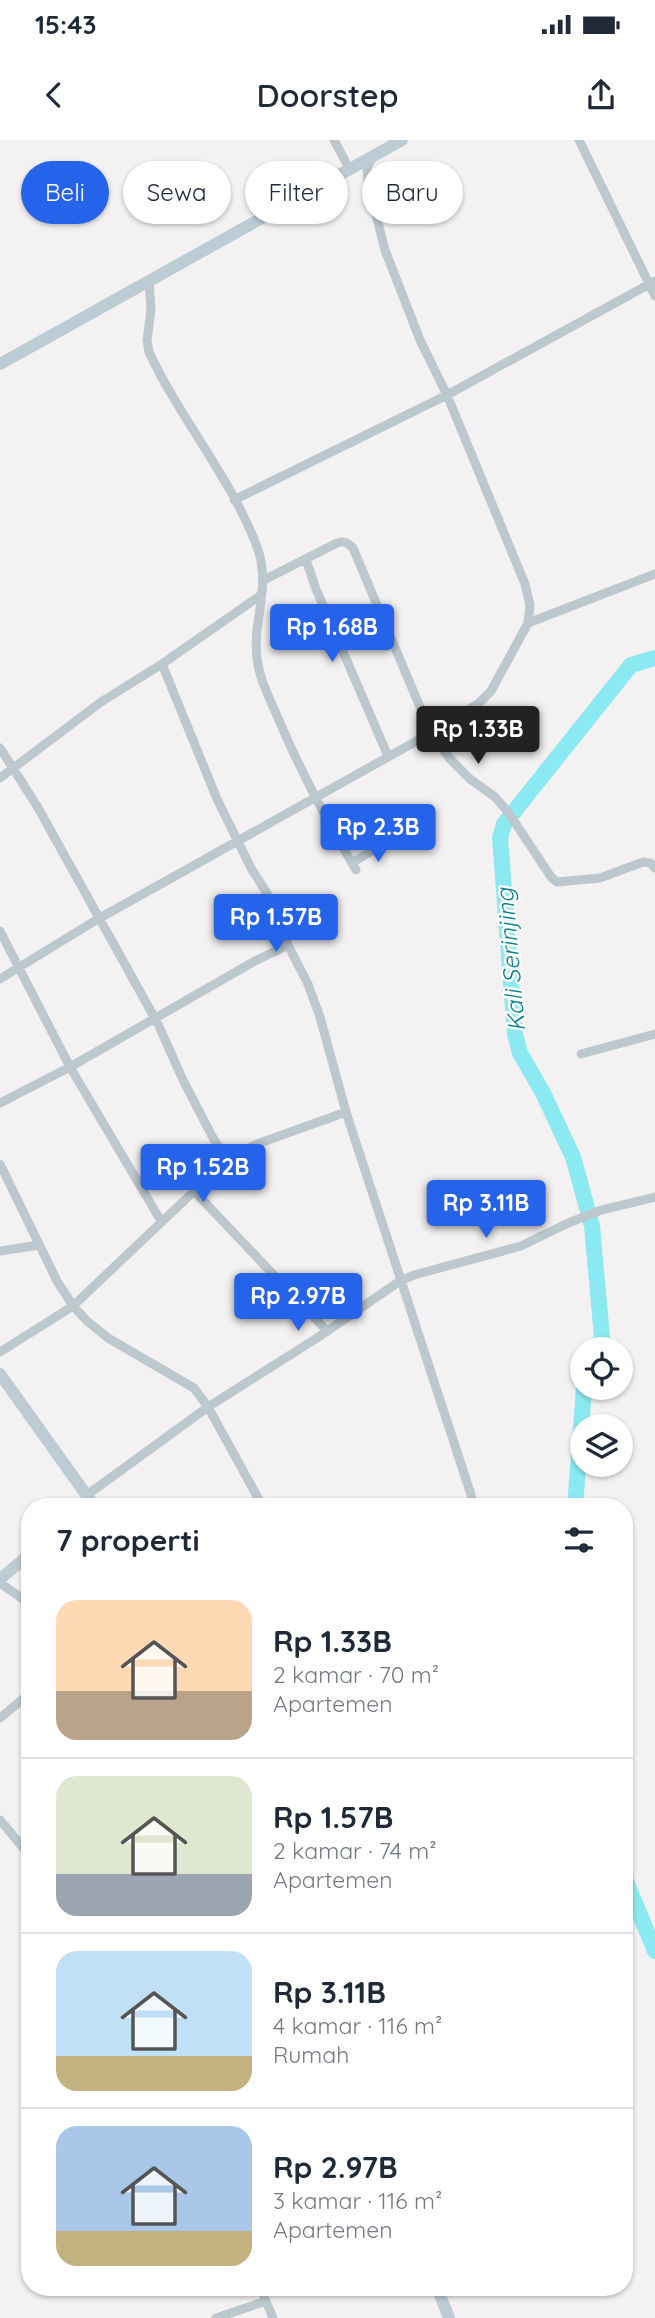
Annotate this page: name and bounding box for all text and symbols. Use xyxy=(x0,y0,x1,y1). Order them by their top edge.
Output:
text: 15:43 xyxy=(35,8,96,41)
text: Doorstep xyxy=(256,75,399,115)
icon: back xyxy=(35,76,73,114)
icon: share xyxy=(582,76,620,114)
chip: Beli xyxy=(21,161,109,224)
chip: Sewa xyxy=(123,161,231,224)
chip: Filter xyxy=(245,161,348,224)
chip: Baru xyxy=(362,161,463,224)
pin: Rp 1.68B xyxy=(260,604,404,664)
text: Rp 1.68B xyxy=(286,612,378,641)
pin: Rp 1.33B xyxy=(406,706,550,766)
text: Rp 1.33B xyxy=(432,714,524,743)
pin: Rp 2.3B xyxy=(313,804,443,864)
text: Rp 2.3B xyxy=(337,812,419,841)
water label: Kali Serinjing xyxy=(489,885,531,1033)
pin: Rp 1.57B xyxy=(204,894,348,954)
text: Rp 1.57B xyxy=(230,902,322,931)
pin: Rp 1.52B xyxy=(131,1144,275,1204)
text: Rp 1.52B xyxy=(157,1152,249,1181)
pin: Rp 3.11B xyxy=(414,1180,558,1240)
text: Rp 3.11B xyxy=(443,1188,529,1217)
pin: Rp 2.97B xyxy=(226,1274,370,1333)
text: Rp 2.97B xyxy=(250,1281,346,1310)
map controls xyxy=(570,1337,633,1477)
button: locate xyxy=(570,1337,633,1400)
button: layers xyxy=(570,1414,633,1477)
text: 7 properti xyxy=(56,1521,200,1559)
icon: filters xyxy=(560,1521,598,1559)
text: Rp 1.33B xyxy=(273,1622,392,1660)
icon: home xyxy=(112,1628,196,1712)
text: 2 kamar · 70 m² xyxy=(273,1660,439,1689)
text: Apartemen xyxy=(273,1689,393,1718)
text: Rp 1.57B xyxy=(273,1798,393,1836)
icon: home xyxy=(112,1804,196,1888)
text: 2 kamar · 74 m² xyxy=(273,1836,437,1865)
text: Apartemen xyxy=(273,1865,393,1894)
text: Rp 3.11B xyxy=(273,1973,386,2011)
icon: home xyxy=(112,1979,196,2063)
text: 4 kamar · 116 m² xyxy=(273,2011,442,2040)
text: Rumah xyxy=(273,2040,349,2069)
text: Rp 2.97B xyxy=(273,2148,398,2186)
icon: home xyxy=(112,2154,196,2238)
text: 3 kamar · 116 m² xyxy=(273,2186,442,2215)
text: Apartemen xyxy=(273,2215,393,2244)

